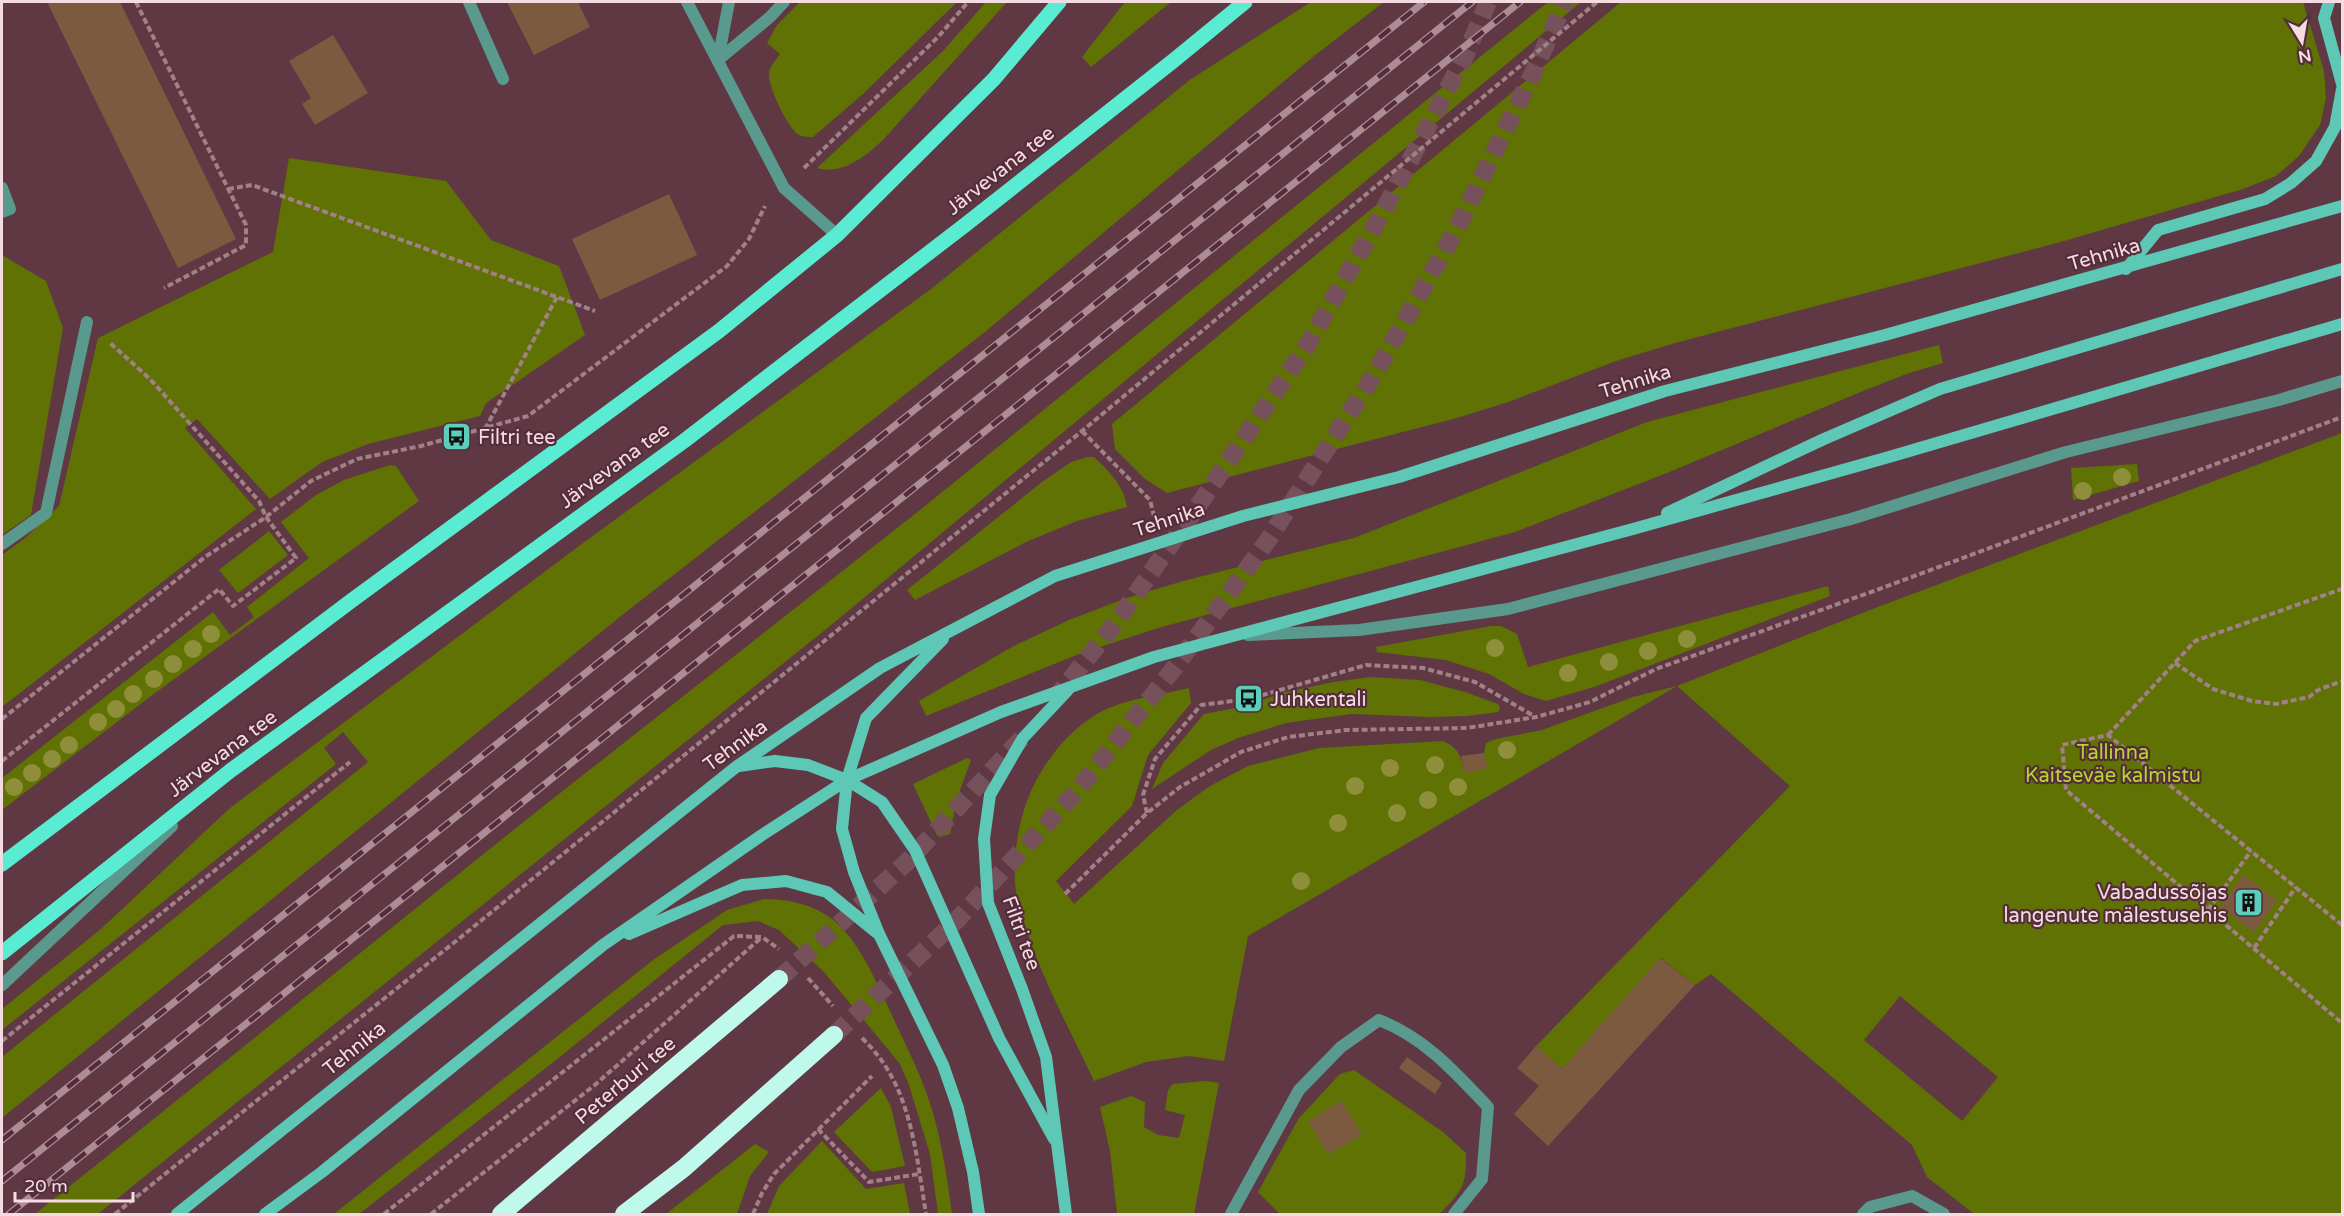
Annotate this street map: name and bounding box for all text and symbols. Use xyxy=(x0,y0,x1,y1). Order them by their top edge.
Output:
north arrow xyxy=(2272,12,2332,72)
text: N xyxy=(2296,45,2313,67)
street label: Järvevana tee xyxy=(942,121,1059,220)
street label: Tehnika xyxy=(2066,233,2143,277)
street label: Tehnika xyxy=(1597,360,1674,404)
street label: Järvevana tee xyxy=(555,418,674,514)
bus stop icon: Filtri tee xyxy=(441,421,473,453)
place label: Filtri tee xyxy=(478,426,556,450)
street label: Tehnika xyxy=(1131,497,1208,543)
bus stop icon: Juhkentali xyxy=(1233,683,1265,715)
place label: Juhkentali xyxy=(1270,688,1367,712)
street label: Järvevana tee xyxy=(163,705,282,803)
street label: Tehnika xyxy=(699,714,772,777)
park label: Tallinna Kaitseväe kalmistu xyxy=(2025,741,2201,788)
place label: Vabadussõjas langenute mälestusehis xyxy=(2003,881,2227,928)
building icon: Vabadussõjas langenute mälestusehis xyxy=(2232,887,2264,919)
street label: Filtri tee xyxy=(997,893,1046,974)
street label: Tehnika xyxy=(319,1016,391,1081)
street label: Peterburi tee xyxy=(571,1032,681,1130)
scale bar xyxy=(15,1165,134,1203)
text: 20 m xyxy=(24,1175,68,1197)

